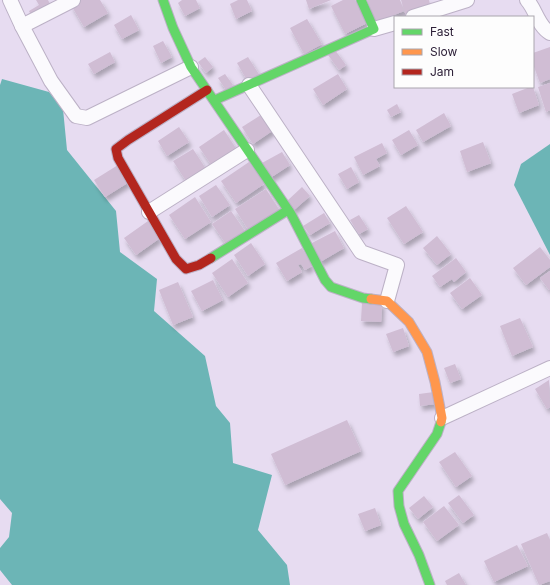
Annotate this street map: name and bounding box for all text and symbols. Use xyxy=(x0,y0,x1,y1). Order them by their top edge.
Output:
legend xyxy=(394,16,534,88)
text: Fast xyxy=(430,24,454,39)
text: Slow xyxy=(430,44,458,59)
text: Jam xyxy=(430,64,454,79)

